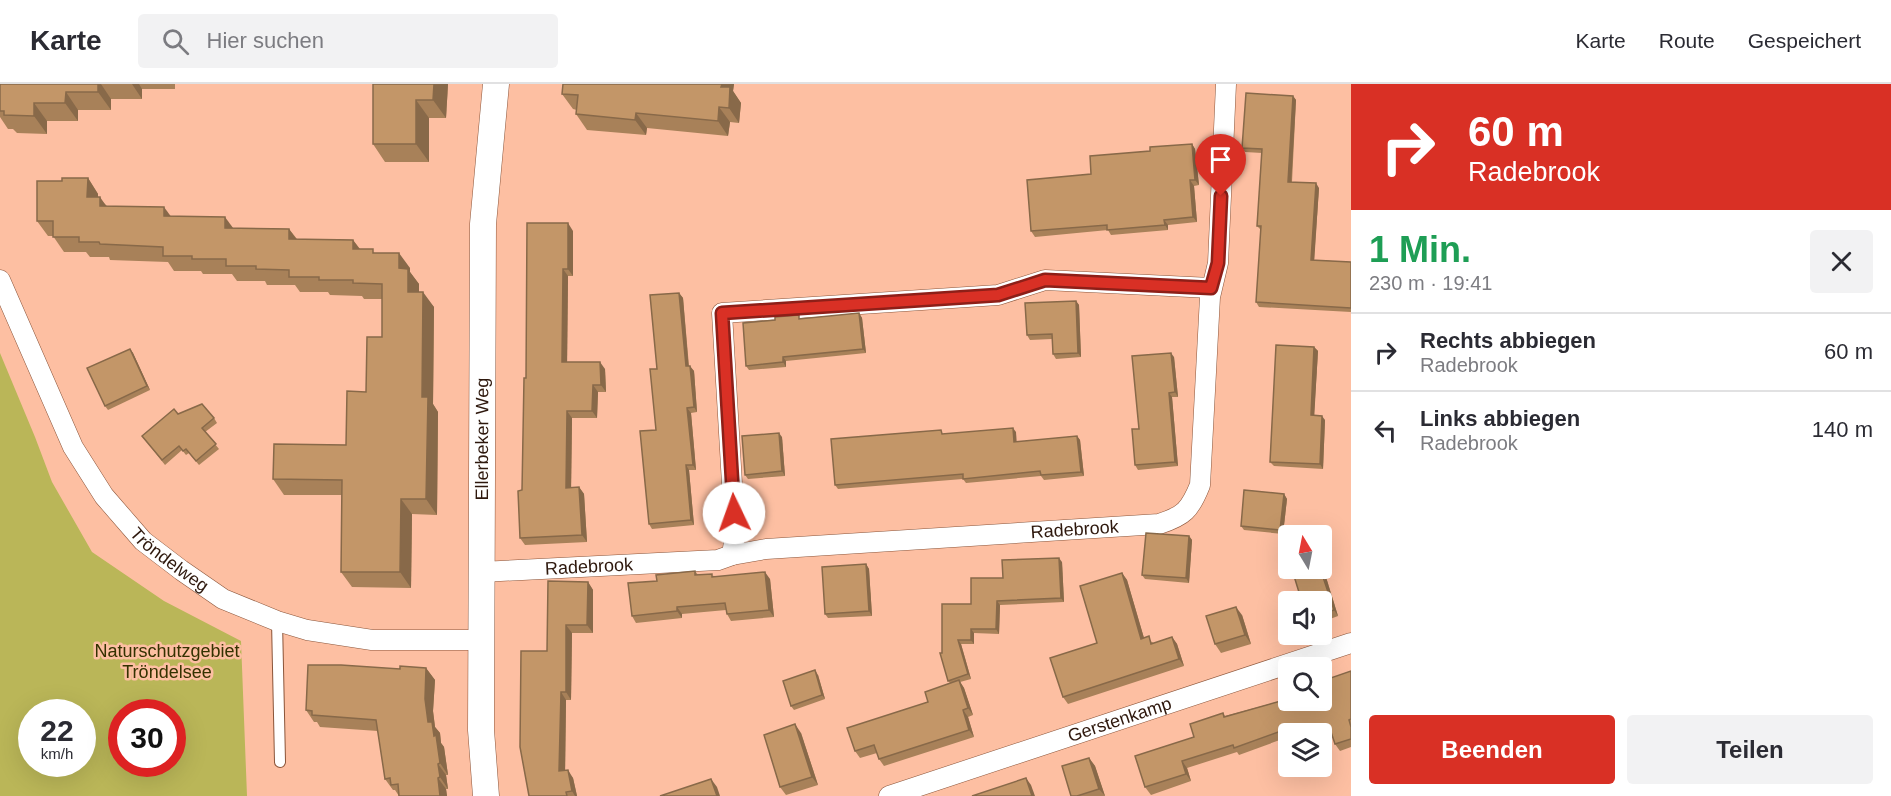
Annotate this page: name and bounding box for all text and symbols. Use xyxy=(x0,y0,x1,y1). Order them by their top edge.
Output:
search box xyxy=(138,14,558,68)
text: Karte xyxy=(30,25,102,56)
icon: search xyxy=(159,25,192,58)
text: Hier suchen xyxy=(207,28,324,53)
text: Karte xyxy=(1576,29,1626,52)
text: Route xyxy=(1659,29,1715,52)
text: Gespeichert xyxy=(1748,29,1861,52)
icon: right xyxy=(1369,108,1447,186)
text: 60 m xyxy=(1468,108,1564,155)
pin xyxy=(1195,134,1246,196)
icon: arrive xyxy=(1204,143,1237,176)
text: Radebrook xyxy=(1468,157,1600,187)
text: 1 Min. xyxy=(1369,229,1471,270)
button: close xyxy=(1810,230,1873,293)
text: 230 m · 19:41 xyxy=(1369,272,1492,294)
text: Rechts abbiegen xyxy=(1420,328,1596,353)
icon: right xyxy=(1369,336,1402,369)
text: 60 m xyxy=(1824,339,1873,364)
text: Radebrook xyxy=(1420,354,1518,376)
street label: Ellerbeker Weg xyxy=(472,378,492,501)
text: Links abbiegen xyxy=(1420,406,1580,431)
icon: left xyxy=(1369,414,1402,447)
text: 140 m xyxy=(1812,417,1873,442)
text: Radebrook xyxy=(1420,432,1518,454)
position arrow xyxy=(702,481,766,545)
street label: Radebrook xyxy=(1030,517,1120,542)
street label: Tröndelweg xyxy=(126,523,212,596)
north arrow xyxy=(1278,525,1332,579)
map controls xyxy=(1278,525,1332,777)
street label: Radebrook xyxy=(544,554,634,579)
button: sound xyxy=(1278,591,1332,645)
park label: Naturschutzgebiet Tröndelsee xyxy=(94,641,240,682)
button: search xyxy=(1278,657,1332,711)
street label: Gerstenkamp xyxy=(1065,693,1174,746)
speed limit sign: 30 xyxy=(108,699,186,777)
text: 22 xyxy=(40,714,74,747)
button: Beenden xyxy=(1369,715,1615,784)
button: Teilen xyxy=(1627,715,1873,784)
button: layers xyxy=(1278,723,1332,777)
text: km/h xyxy=(41,745,73,762)

